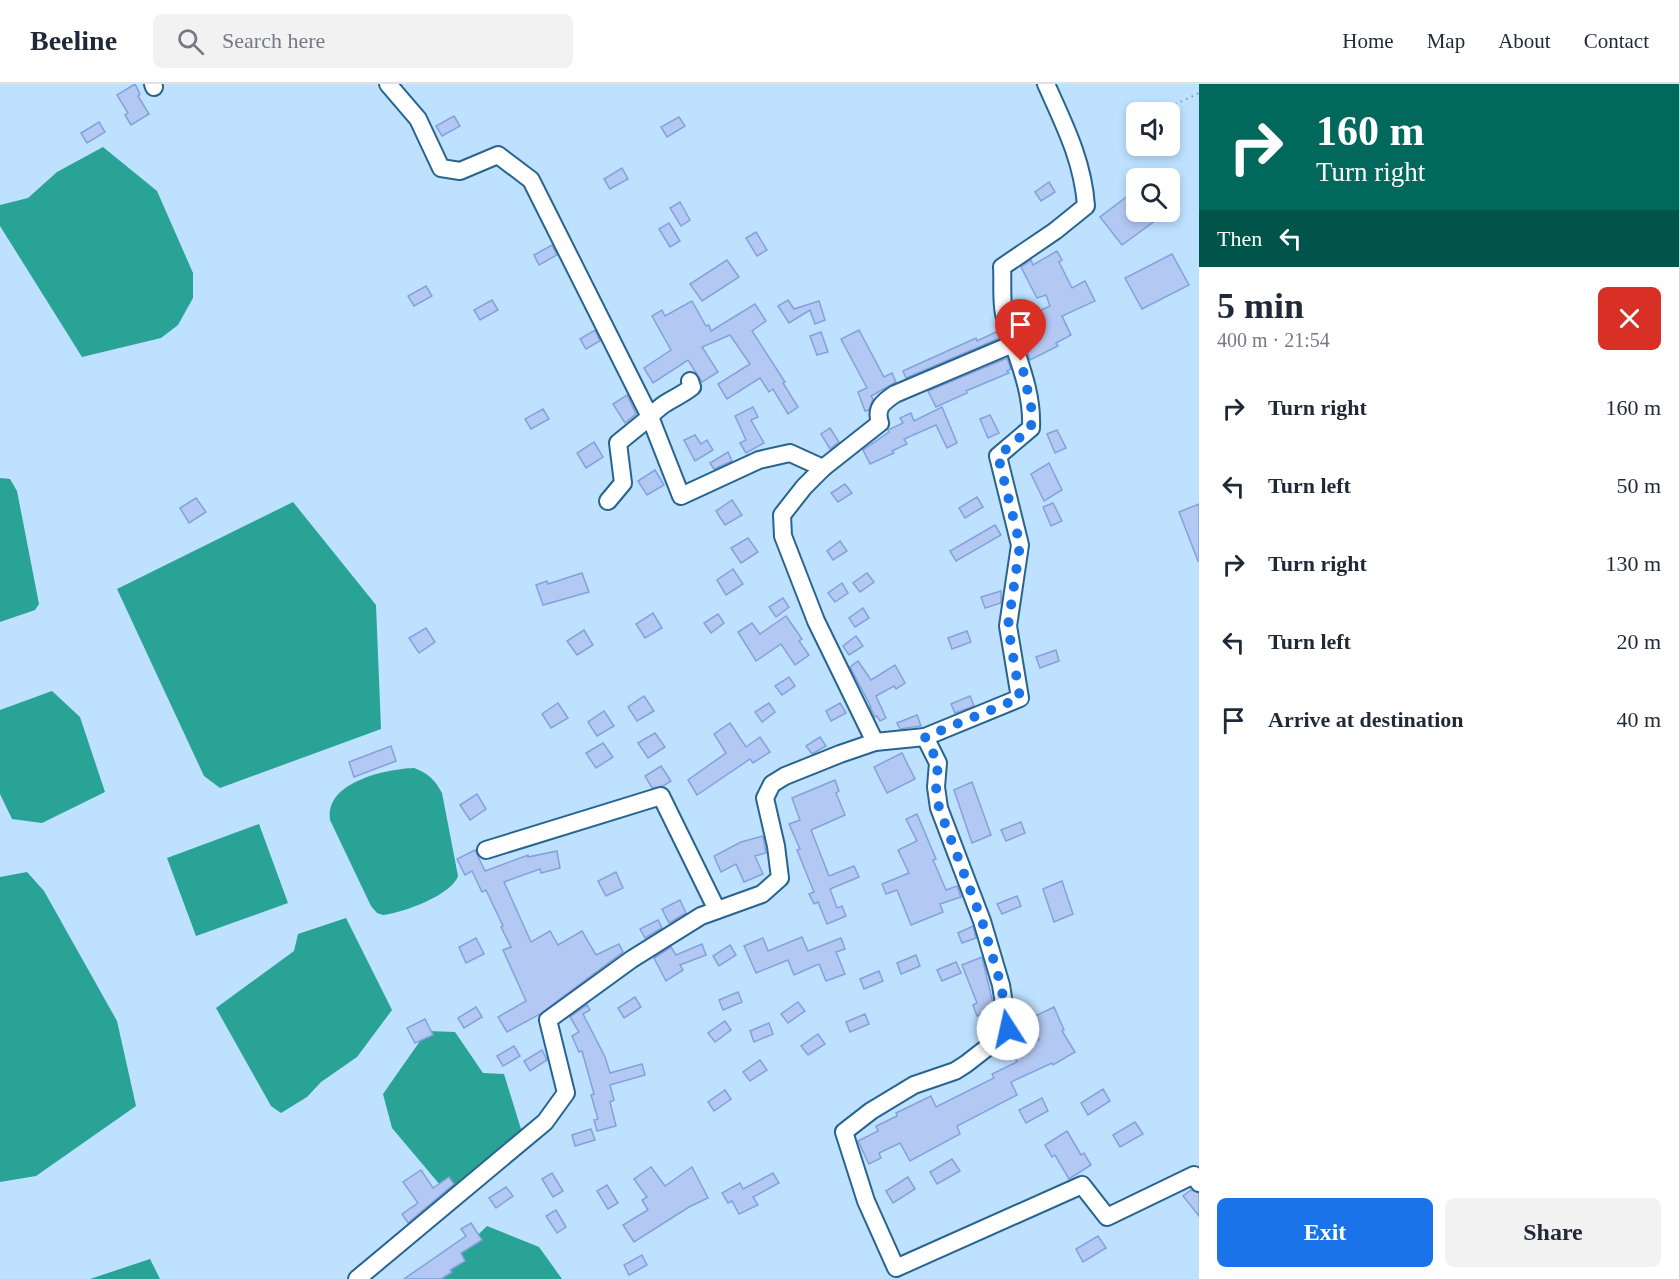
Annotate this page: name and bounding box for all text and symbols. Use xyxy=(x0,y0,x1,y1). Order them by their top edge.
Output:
search box xyxy=(153,14,573,68)
text: Beeline xyxy=(30,25,117,56)
icon: search xyxy=(174,25,207,58)
text: Search here xyxy=(222,28,325,53)
text: Home xyxy=(1342,29,1394,53)
text: Map xyxy=(1427,29,1465,53)
text: About xyxy=(1498,29,1551,53)
text: Contact xyxy=(1584,29,1649,53)
map controls xyxy=(1126,102,1180,222)
button: sound xyxy=(1126,102,1180,156)
icon: right xyxy=(1217,108,1295,186)
text: 160 m xyxy=(1316,108,1425,154)
text: Turn right xyxy=(1316,157,1425,187)
button: search xyxy=(1126,168,1180,222)
icon: left xyxy=(1274,222,1307,255)
text: Then xyxy=(1217,226,1262,251)
text: 5 min xyxy=(1217,286,1304,326)
button: close xyxy=(1598,287,1661,350)
pin xyxy=(995,299,1046,361)
icon: arrive xyxy=(1004,308,1037,341)
text: 400 m · 21:54 xyxy=(1217,329,1330,351)
icon: right xyxy=(1217,392,1250,425)
text: Turn right xyxy=(1268,395,1367,420)
text: 160 m xyxy=(1605,395,1661,420)
icon: left xyxy=(1217,470,1250,503)
text: Turn left xyxy=(1268,473,1351,498)
text: 50 m xyxy=(1616,473,1661,498)
icon: right xyxy=(1217,548,1250,581)
text: Turn right xyxy=(1268,551,1367,576)
text: 130 m xyxy=(1605,551,1661,576)
icon: left xyxy=(1217,626,1250,659)
text: Turn left xyxy=(1268,629,1351,654)
text: 20 m xyxy=(1616,629,1661,654)
icon: arrive xyxy=(1217,704,1250,737)
text: Arrive at destination xyxy=(1268,707,1464,732)
text: 40 m xyxy=(1616,707,1661,732)
position arrow xyxy=(976,997,1040,1061)
button: Exit xyxy=(1217,1198,1433,1267)
button: Share xyxy=(1445,1198,1661,1267)

